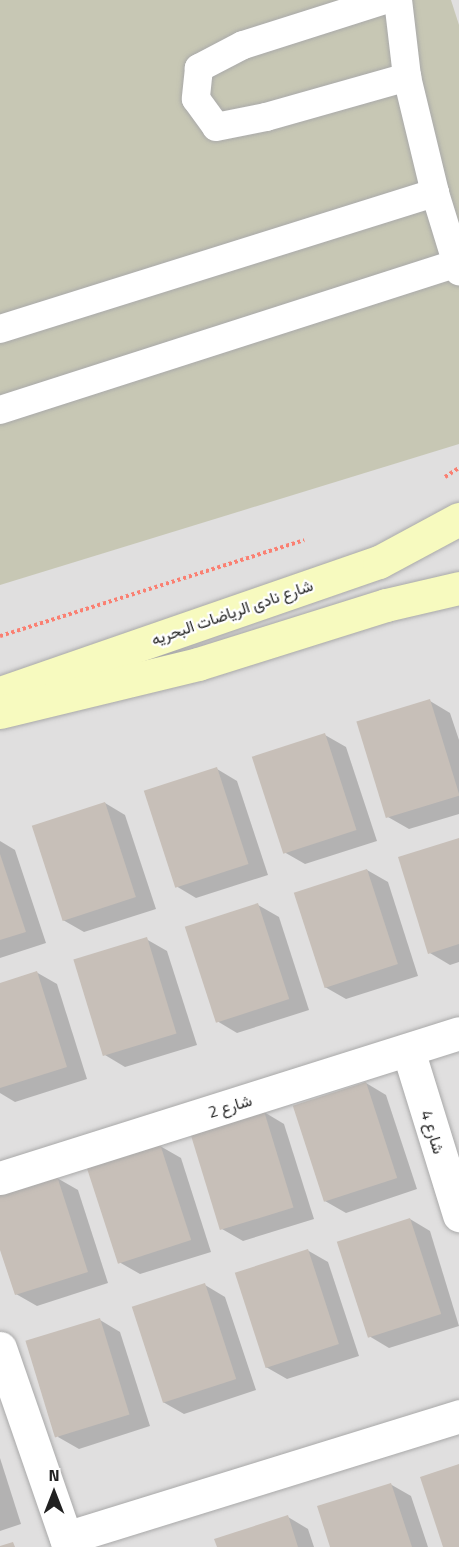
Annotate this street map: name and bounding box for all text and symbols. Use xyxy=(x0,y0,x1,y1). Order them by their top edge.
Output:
street label: شارع نادى الرياضات البحريه xyxy=(149,575,315,649)
street label: شارع 2 xyxy=(206,1090,254,1122)
street label: شارع 4 xyxy=(417,1108,449,1156)
north arrow xyxy=(24,1463,84,1523)
text: N xyxy=(48,1463,60,1487)

